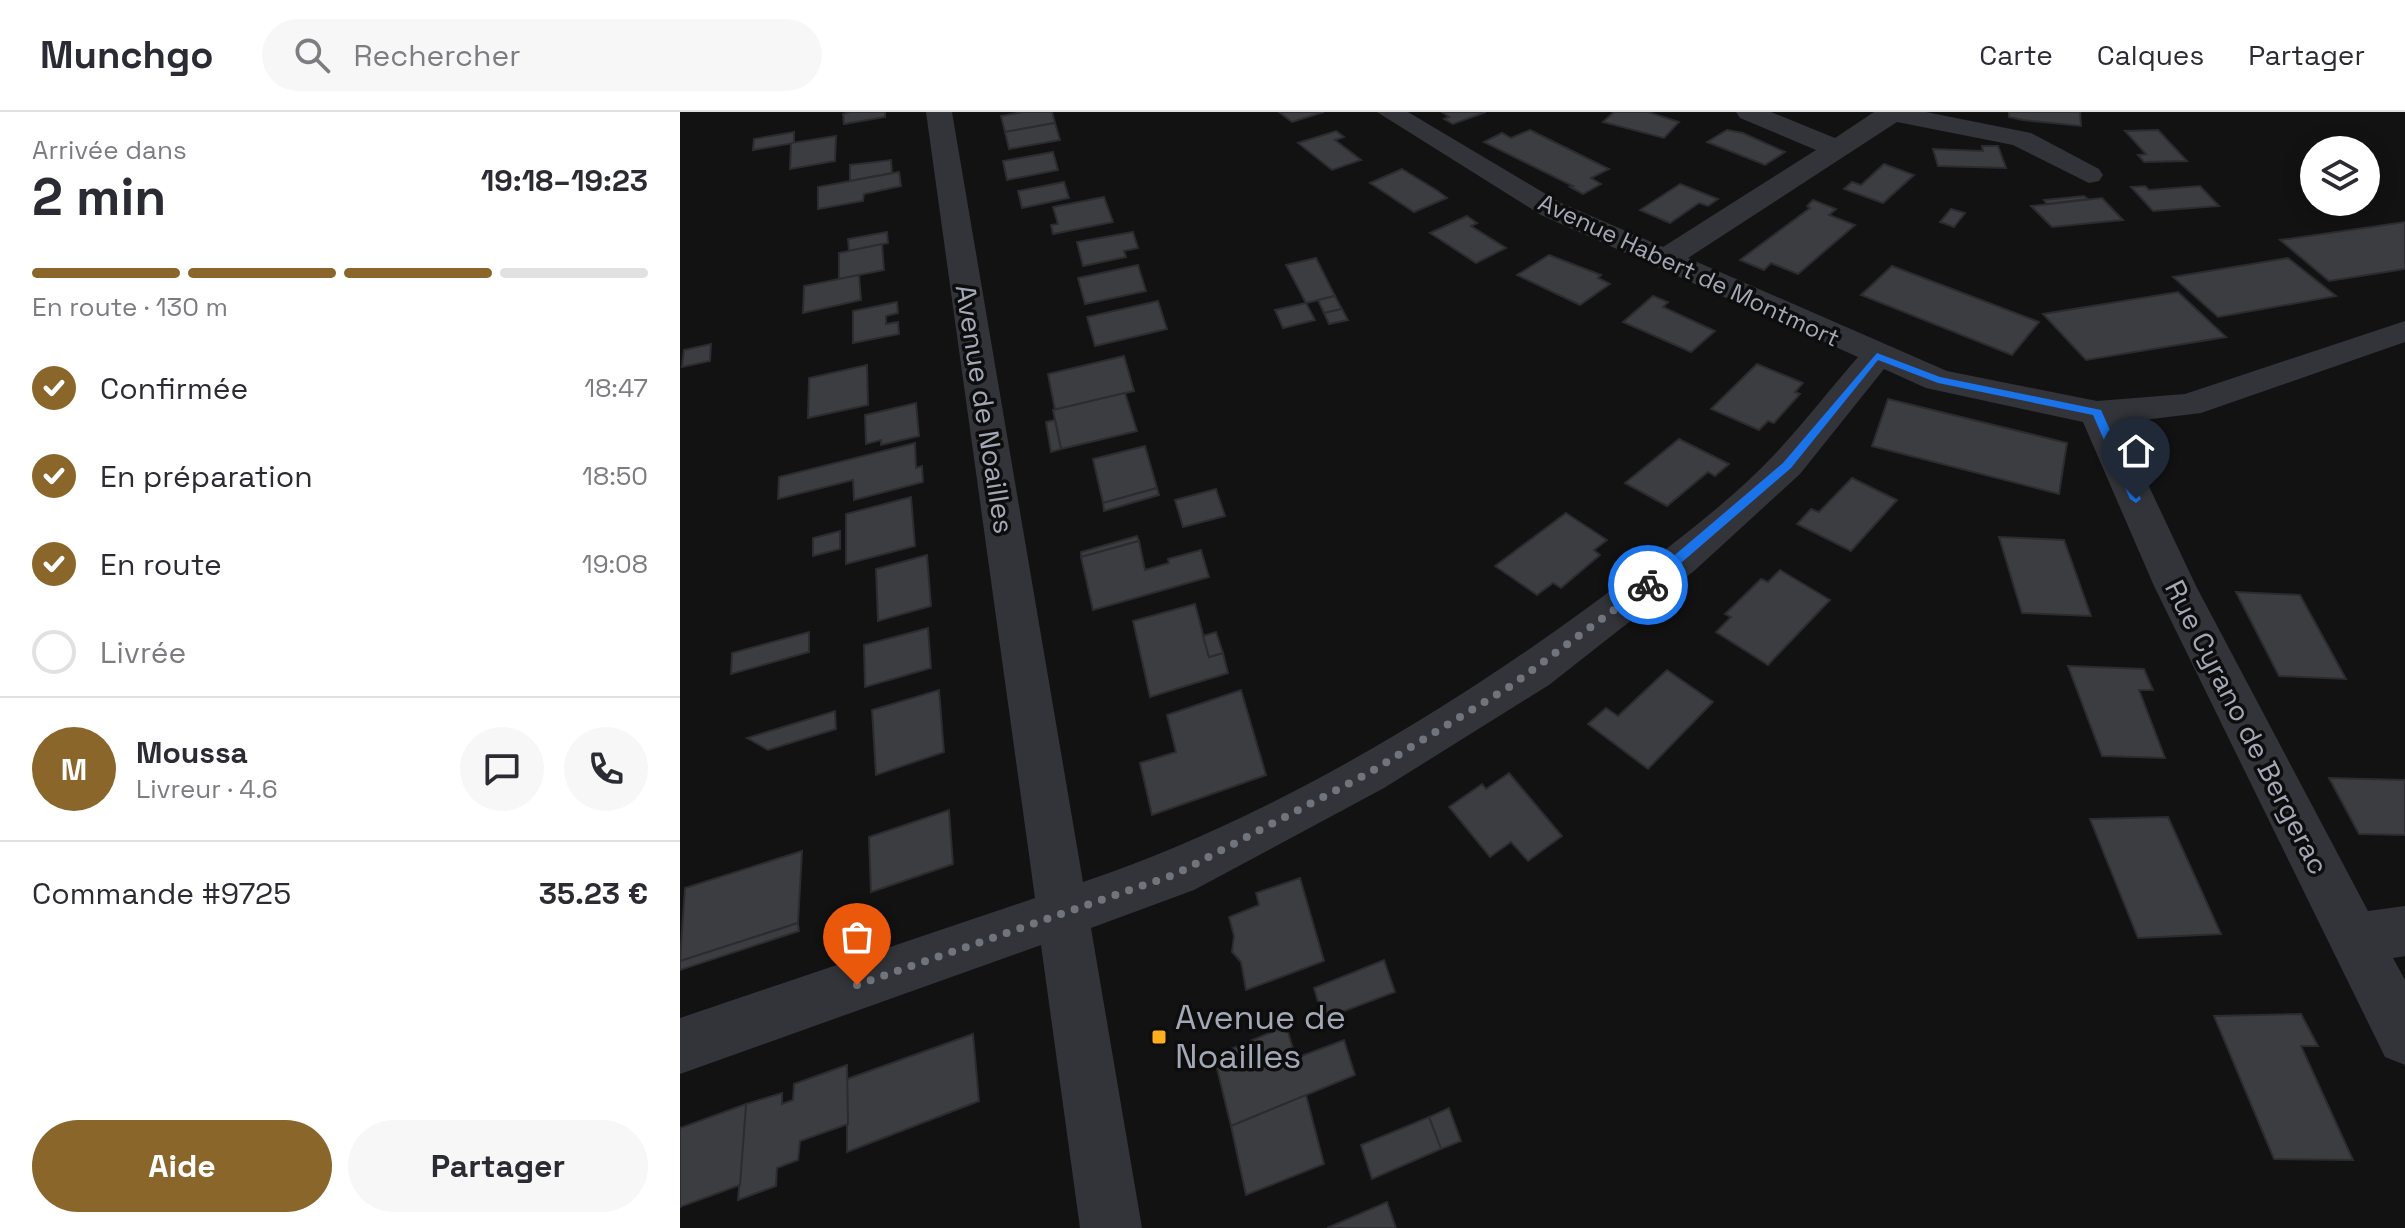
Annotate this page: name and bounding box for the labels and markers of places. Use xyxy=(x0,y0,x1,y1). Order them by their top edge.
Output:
pin xyxy=(2102,417,2170,499)
pin xyxy=(823,903,891,985)
place label: Avenue de Noailles xyxy=(1175,996,1346,1078)
marker: Avenue de Noailles xyxy=(1150,1028,1168,1046)

